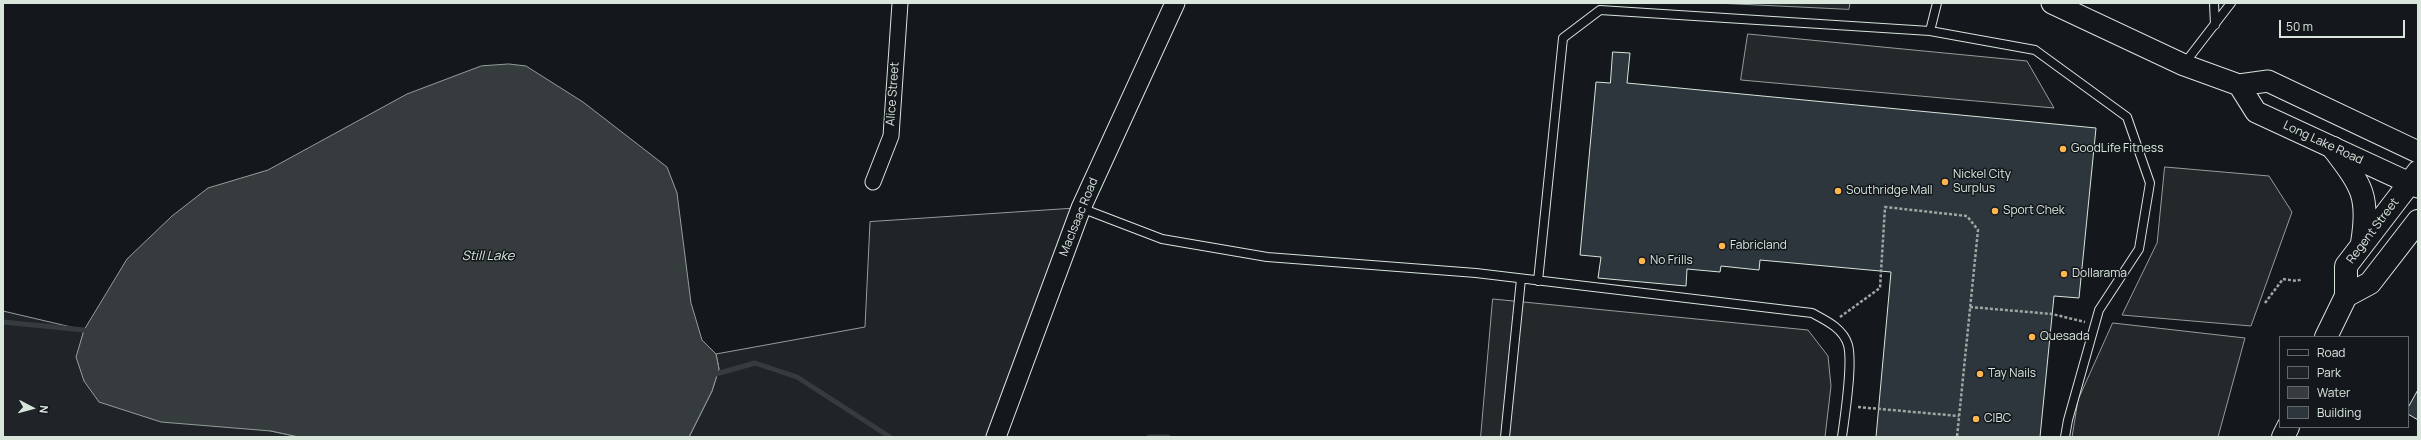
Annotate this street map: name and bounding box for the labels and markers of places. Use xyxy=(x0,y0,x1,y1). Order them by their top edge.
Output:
place label: GoodLife Fitness xyxy=(2071,142,2163,156)
marker: GoodLife Fitness xyxy=(2058,144,2068,154)
place label: Nickel City Surplus xyxy=(1953,168,2011,196)
marker: Nickel City Surplus xyxy=(1940,177,1950,187)
place label: Southridge Mall xyxy=(1846,184,1933,198)
marker: Southridge Mall xyxy=(1833,186,1843,196)
place label: Sport Chek xyxy=(2003,204,2065,218)
marker: Sport Chek xyxy=(1990,206,2000,216)
place label: Fabricland xyxy=(1730,239,1787,253)
marker: Fabricland xyxy=(1717,241,1727,251)
place label: No Frills xyxy=(1650,254,1693,268)
marker: No Frills xyxy=(1637,256,1647,266)
place label: Dollarama xyxy=(2072,267,2127,281)
marker: Dollarama xyxy=(2059,269,2069,279)
place label: Quesada xyxy=(2040,330,2090,344)
marker: Quesada xyxy=(2027,332,2037,342)
place label: Tay Nails xyxy=(1988,367,2036,381)
marker: Tay Nails xyxy=(1975,369,1985,379)
place label: CIBC xyxy=(1984,412,2011,426)
marker: CIBC xyxy=(1971,414,1981,424)

